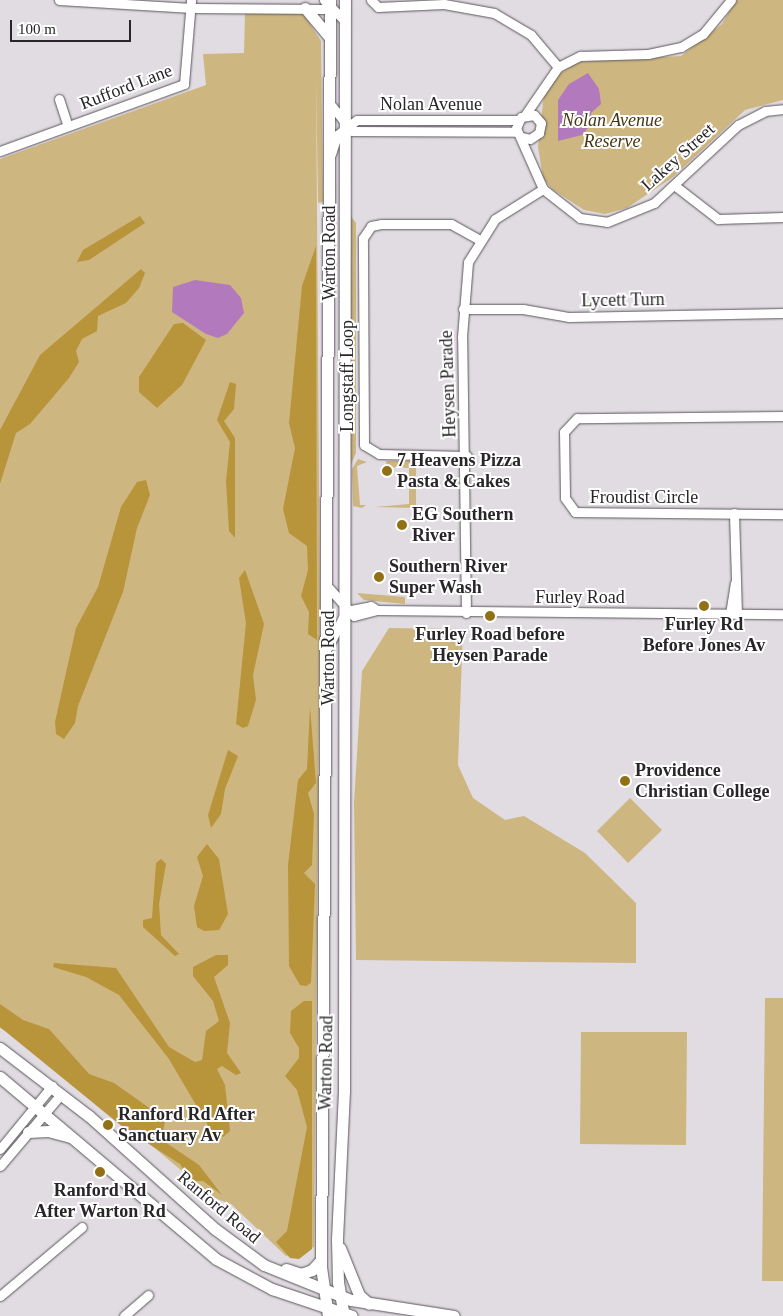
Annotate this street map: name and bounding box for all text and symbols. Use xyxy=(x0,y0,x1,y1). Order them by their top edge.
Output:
scale bar xyxy=(12,10,134,42)
text: 100 m xyxy=(18,21,56,37)
street label: Rufford Lane xyxy=(77,60,175,114)
street label: Nolan Avenue xyxy=(379,93,483,115)
park label: Nolan Avenue Reserve xyxy=(562,110,662,152)
street label: Lakey Street xyxy=(637,118,719,196)
street label: Warton Road xyxy=(318,205,340,301)
street label: Lycett Turn xyxy=(581,288,665,312)
street label: Longstaff Loop xyxy=(336,320,358,432)
street label: Heysen Parade xyxy=(435,330,461,438)
place label: 7 Heavens Pizza Pasta & Cakes xyxy=(397,450,521,492)
marker: 7 Heavens Pizza Pasta & Cakes xyxy=(381,465,393,477)
street label: Froudist Circle xyxy=(590,486,698,508)
place label: EG Southern River xyxy=(412,504,514,546)
marker: EG Southern River xyxy=(396,519,408,531)
place label: Southern River Super Wash xyxy=(389,556,507,598)
marker: Southern River Super Wash xyxy=(373,571,385,583)
street label: Furley Road xyxy=(535,586,625,608)
marker: Furley Rd Before Jones Av xyxy=(698,600,710,612)
street label: Warton Road xyxy=(317,610,339,706)
marker: Furley Road before Heysen Parade xyxy=(484,610,496,622)
place label: Furley Rd Before Jones Av xyxy=(642,614,766,656)
place label: Furley Road before Heysen Parade xyxy=(415,624,565,666)
place label: Providence Christian College xyxy=(635,760,769,802)
marker: Providence Christian College xyxy=(619,775,631,787)
street label: Warton Road xyxy=(314,1015,338,1111)
place label: Ranford Rd After Sanctuary Av xyxy=(118,1104,256,1146)
marker: Ranford Rd After Sanctuary Av xyxy=(102,1119,114,1131)
marker: Ranford Rd After Warton Rd xyxy=(94,1166,106,1178)
street label: Ranford Road xyxy=(173,1166,265,1248)
place label: Ranford Rd After Warton Rd xyxy=(34,1180,166,1222)

